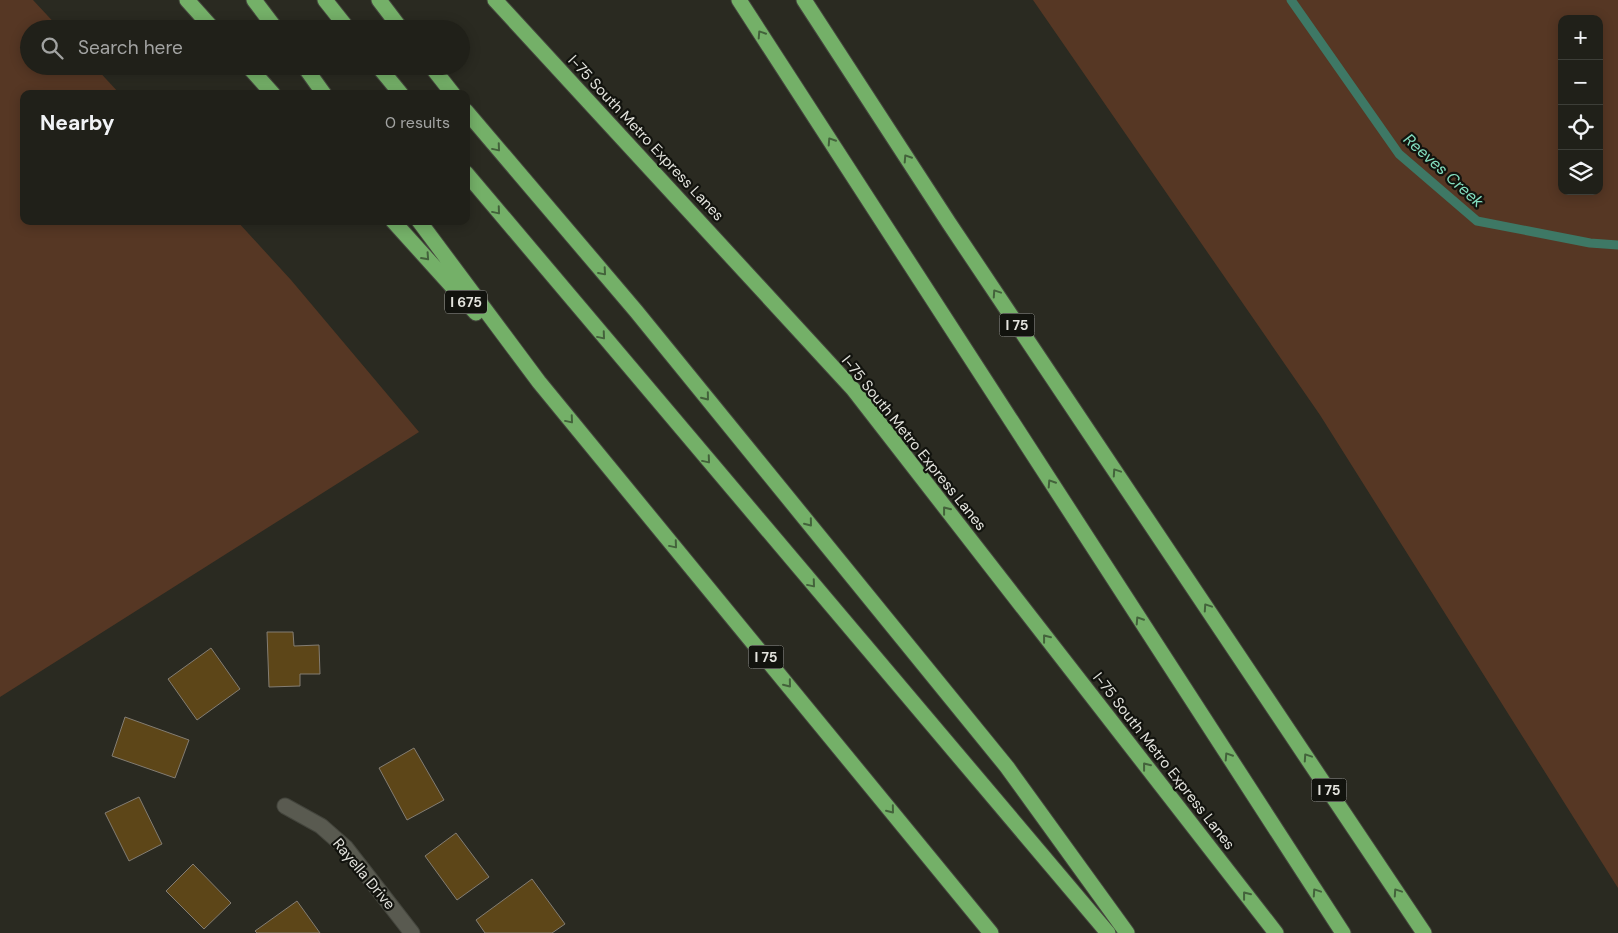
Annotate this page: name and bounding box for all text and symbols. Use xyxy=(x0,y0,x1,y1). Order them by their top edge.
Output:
map controls xyxy=(1558,15,1603,195)
button: + xyxy=(1558,15,1603,60)
search box xyxy=(20,20,470,75)
one-way arrow xyxy=(758,30,767,39)
icon: search xyxy=(38,34,66,62)
text: Search here xyxy=(78,35,183,60)
street label: I-75 South Metro Express Lanes xyxy=(564,51,728,225)
button: − xyxy=(1558,60,1603,105)
button: locate xyxy=(1558,105,1603,150)
text: Nearby xyxy=(40,109,114,137)
text: 0 results xyxy=(385,112,450,133)
water label: Reeves Creek xyxy=(1399,129,1489,212)
one-way arrow xyxy=(828,138,837,147)
one-way arrow xyxy=(491,143,500,152)
button: layers xyxy=(1558,150,1603,195)
one-way arrow xyxy=(903,154,913,163)
one-way arrow xyxy=(492,205,500,214)
one-way arrow xyxy=(421,251,430,260)
one-way arrow xyxy=(597,266,606,275)
road number: I 675 xyxy=(445,290,487,314)
one-way arrow xyxy=(993,290,1002,299)
road number: I 75 xyxy=(1000,314,1034,336)
one-way arrow xyxy=(596,330,605,339)
street label: I-75 South Metro Express Lanes xyxy=(837,351,991,535)
one-way arrow xyxy=(701,391,709,400)
one-way arrow xyxy=(565,414,573,423)
one-way arrow xyxy=(701,454,710,463)
one-way arrow xyxy=(1113,468,1122,478)
one-way arrow xyxy=(1048,479,1058,488)
one-way arrow xyxy=(944,507,952,516)
one-way arrow xyxy=(803,517,811,526)
one-way arrow xyxy=(669,539,677,548)
one-way arrow xyxy=(806,578,815,587)
one-way arrow xyxy=(1203,603,1213,612)
one-way arrow xyxy=(1136,616,1146,625)
one-way arrow xyxy=(1044,635,1052,644)
road number: I 75 xyxy=(748,646,784,669)
street label: I-75 South Metro Express Lanes xyxy=(1088,668,1240,854)
one-way arrow xyxy=(783,678,791,687)
one-way arrow xyxy=(1224,753,1234,762)
one-way arrow xyxy=(1304,753,1313,763)
one-way arrow xyxy=(1143,762,1152,772)
road number: I 75 xyxy=(1312,778,1346,802)
one-way arrow xyxy=(885,804,893,813)
street label: Rayella Drive xyxy=(328,834,400,914)
one-way arrow xyxy=(1313,889,1322,898)
one-way arrow xyxy=(1393,889,1403,898)
one-way arrow xyxy=(1242,891,1251,900)

